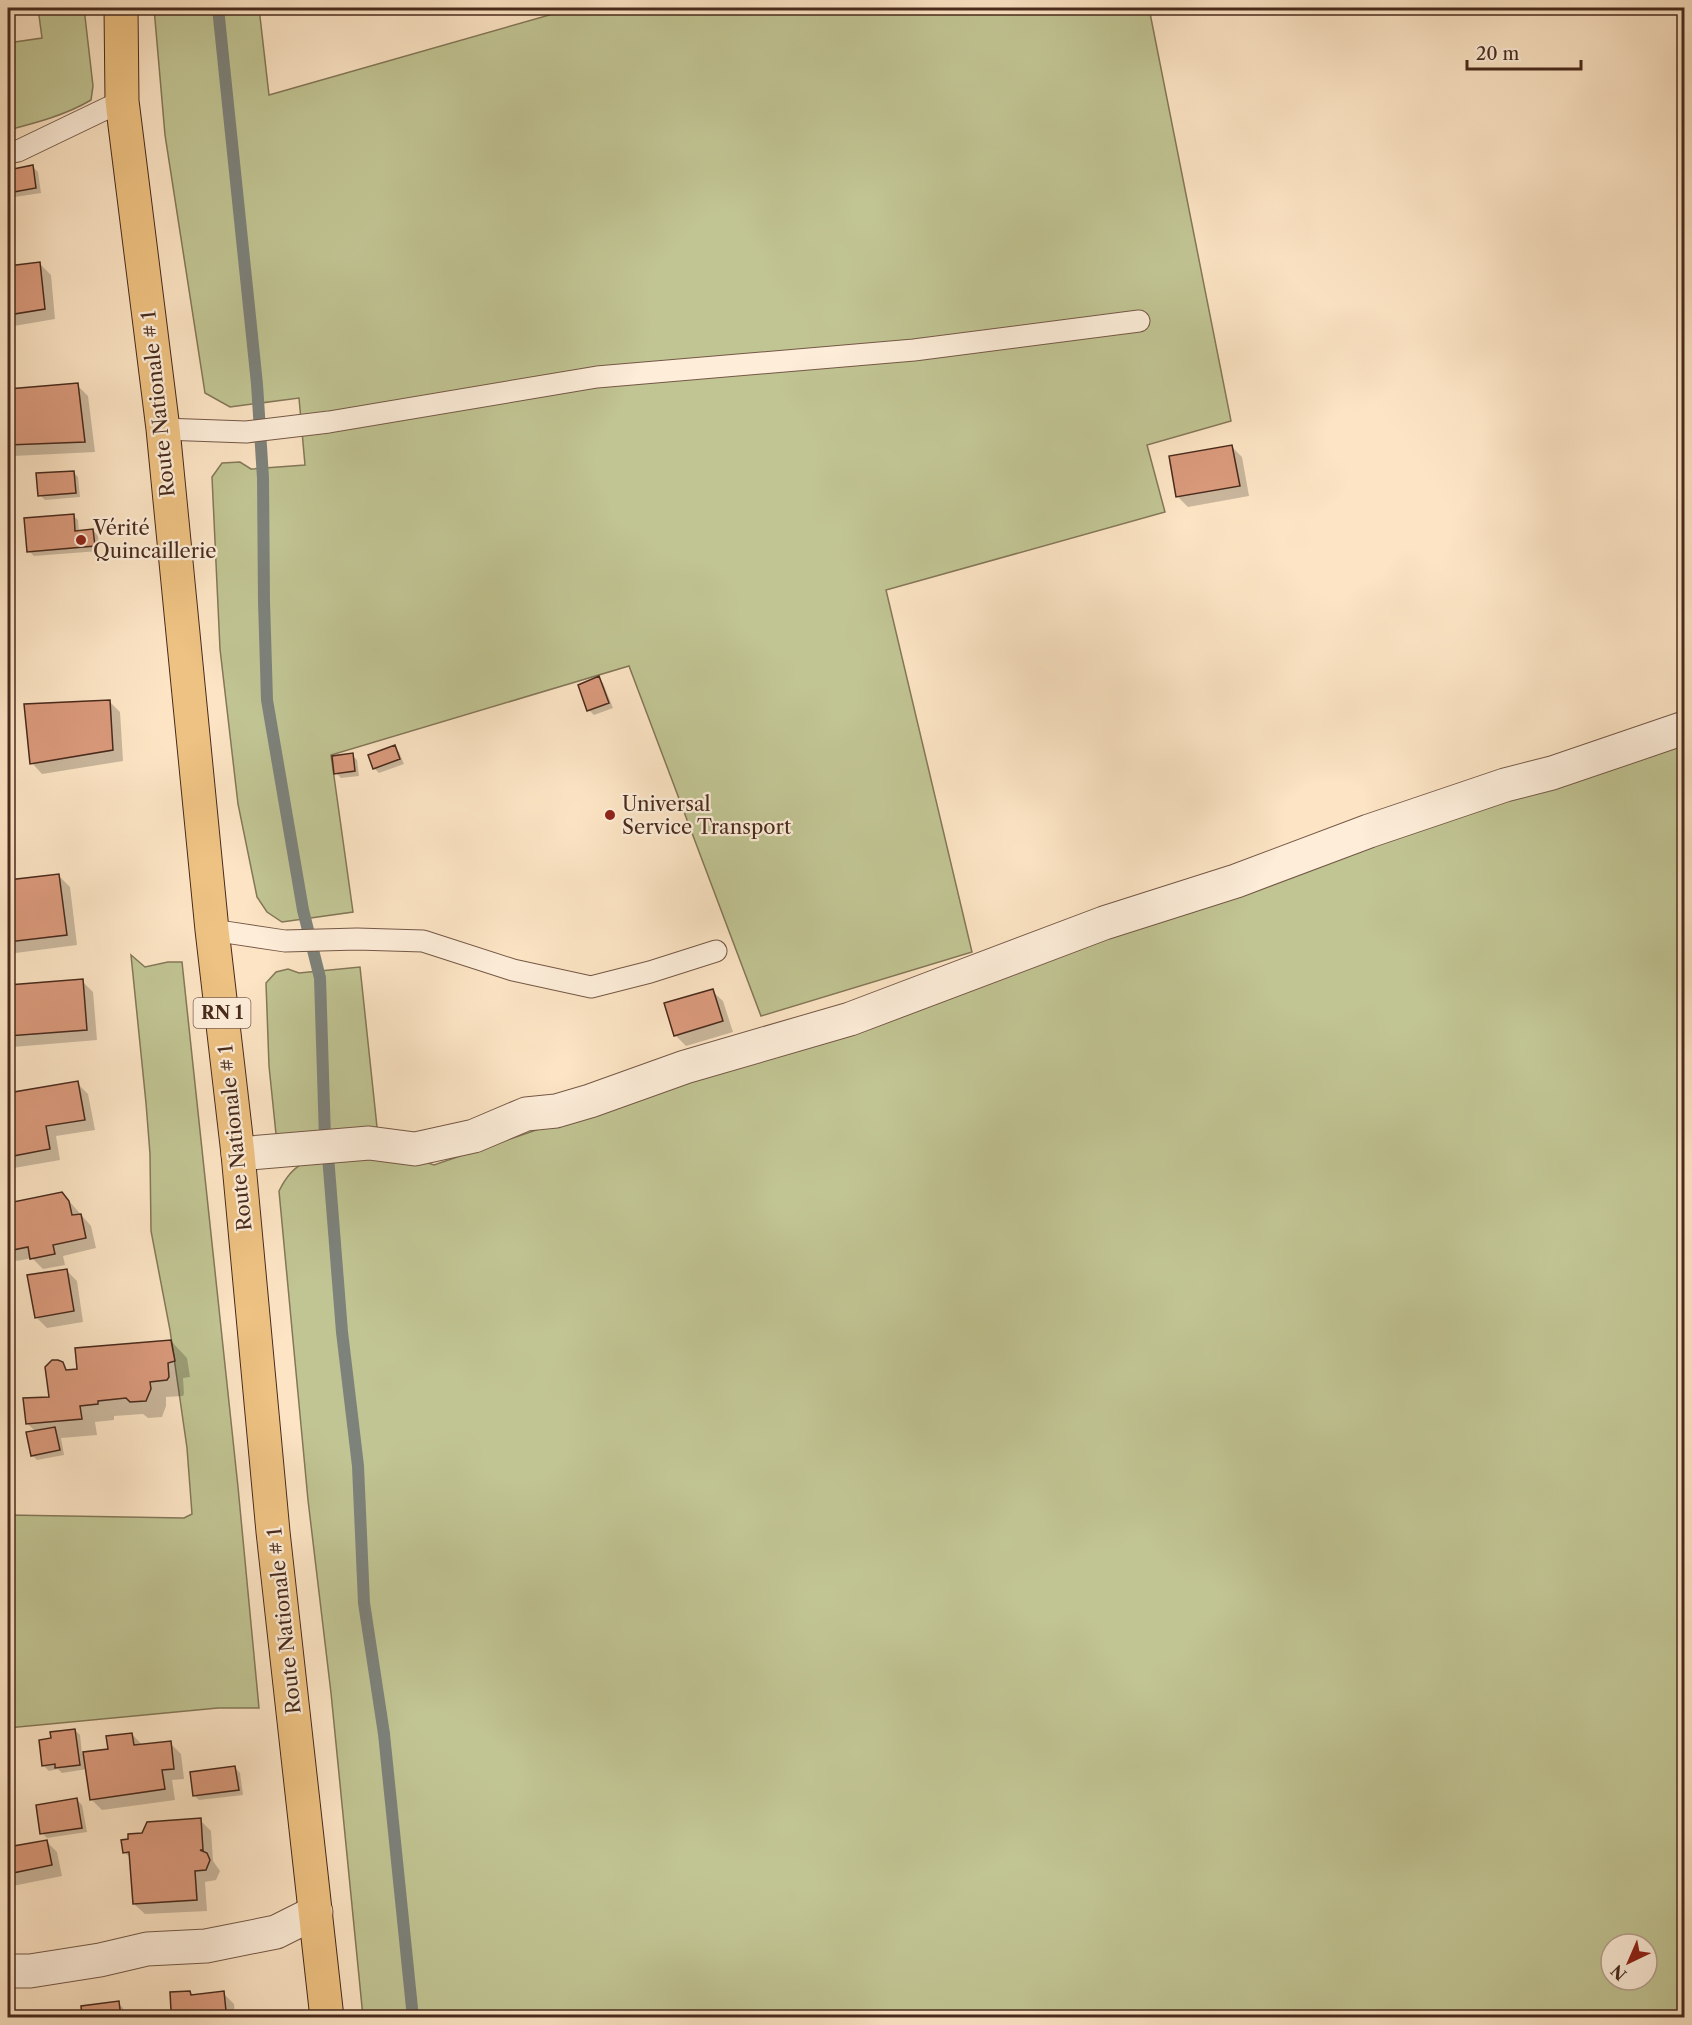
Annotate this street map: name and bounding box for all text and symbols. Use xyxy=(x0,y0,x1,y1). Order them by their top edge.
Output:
scale bar xyxy=(1467,33,1581,71)
text: 20 m xyxy=(1476,43,1520,65)
street label: Route Nationale # 1 xyxy=(136,309,180,498)
place label: Vérité Quincaillerie xyxy=(92,516,217,563)
marker: Vérité Quincaillerie xyxy=(74,533,88,547)
place label: Universal Service Transport xyxy=(622,792,791,839)
marker: Universal Service Transport xyxy=(603,808,617,822)
road number: RN 1 xyxy=(194,998,250,1028)
street label: Route Nationale # 1 xyxy=(213,1043,257,1232)
street label: Route Nationale # 1 xyxy=(262,1526,306,1715)
north arrow xyxy=(1599,1932,1659,1992)
text: N xyxy=(1607,1961,1631,1985)

